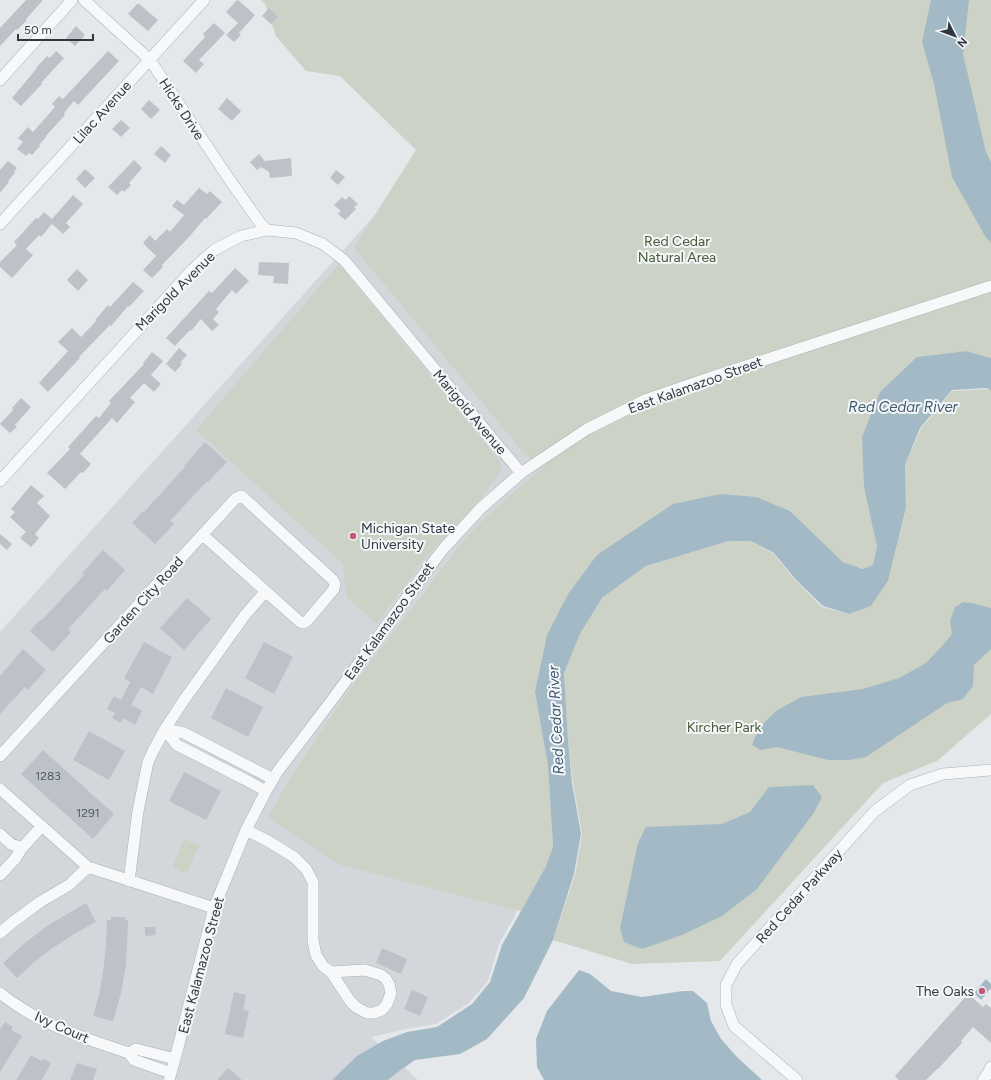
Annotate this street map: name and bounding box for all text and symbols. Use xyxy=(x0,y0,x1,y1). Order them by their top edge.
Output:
scale bar xyxy=(18,16,93,42)
north arrow xyxy=(935,16,975,56)
text: 50 m xyxy=(24,23,52,37)
text: N xyxy=(954,35,970,50)
street label: Hicks Drive xyxy=(155,75,208,144)
street label: Lilac Avenue xyxy=(70,77,135,147)
park label: Red Cedar Natural Area xyxy=(638,233,716,266)
street label: Marigold Avenue xyxy=(132,248,219,335)
street label: East Kalamazoo Street xyxy=(626,353,764,418)
street label: Marigold Avenue xyxy=(429,366,510,458)
water label: Red Cedar River xyxy=(848,398,959,416)
place label: Michigan State University xyxy=(361,520,456,553)
marker: Michigan State University xyxy=(348,531,358,541)
street label: Garden City Road xyxy=(100,553,187,647)
street label: East Kalamazoo Street xyxy=(341,559,438,683)
water label: Red Cedar River xyxy=(544,664,568,775)
park label: Kircher Park xyxy=(687,719,761,736)
house number: 1283 xyxy=(35,769,61,783)
house number: 1291 xyxy=(76,806,100,820)
street label: Red Cedar Parkway xyxy=(753,845,847,947)
street label: East Kalamazoo Street xyxy=(175,895,228,1036)
place label: The Oaks xyxy=(916,983,974,1000)
marker: The Oaks xyxy=(977,986,987,996)
street label: Ivy Court xyxy=(32,1008,92,1047)

